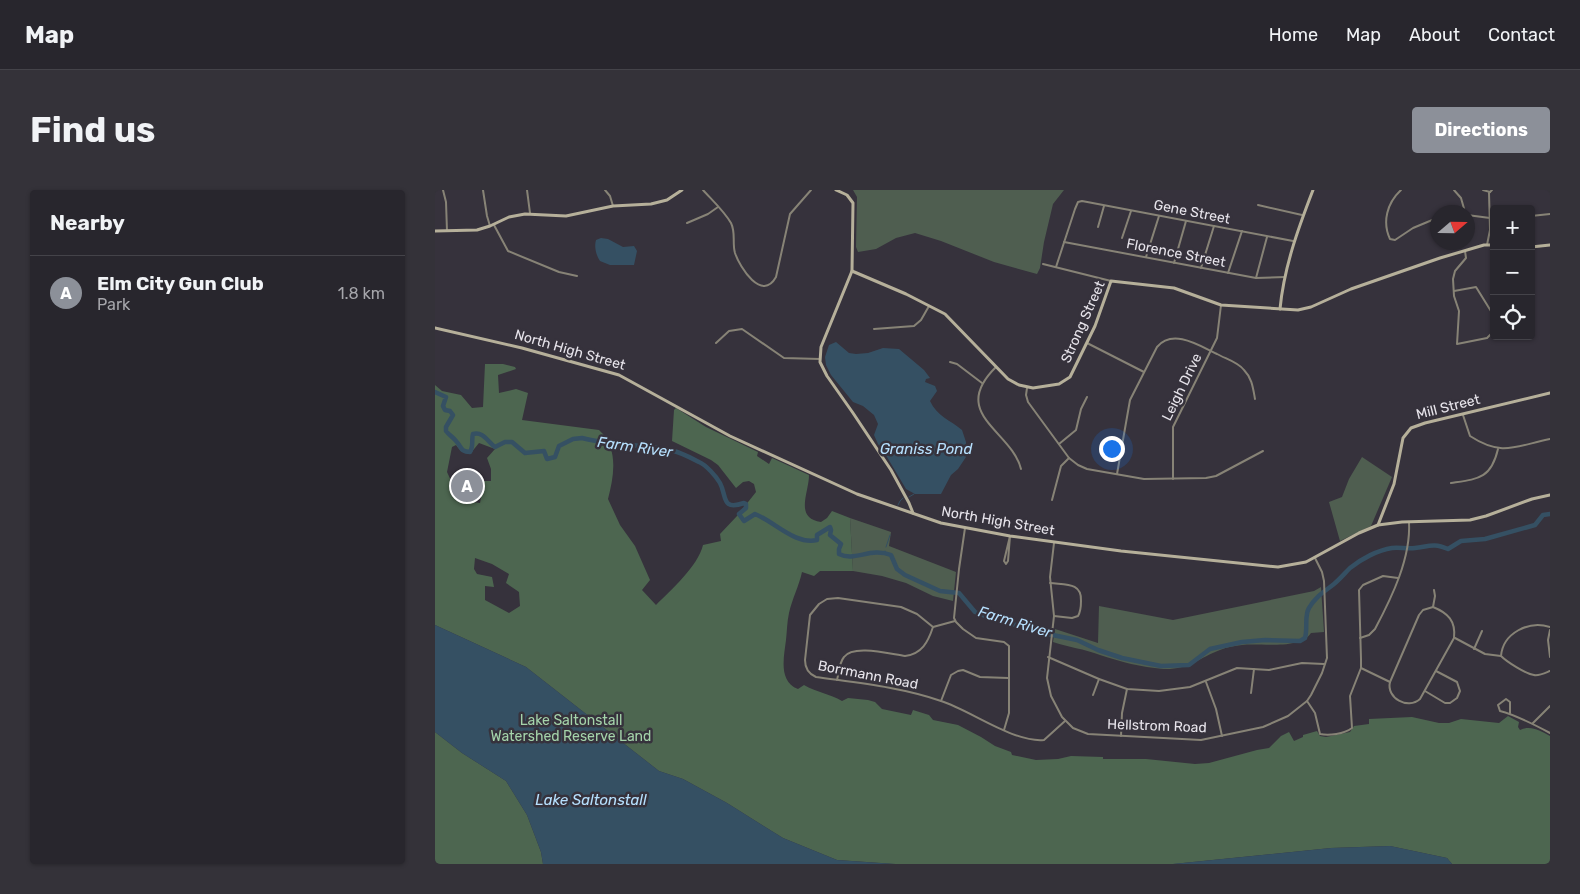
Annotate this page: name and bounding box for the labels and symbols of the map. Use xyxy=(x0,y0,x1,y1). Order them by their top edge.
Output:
street label: Gene Street xyxy=(1152,196,1232,228)
north arrow xyxy=(1430,205,1475,250)
street label: Florence Street xyxy=(1125,235,1228,271)
street label: Strong Street xyxy=(1057,278,1109,366)
street label: North High Street xyxy=(513,326,628,374)
street label: Leigh Drive xyxy=(1158,350,1206,424)
street label: Mill Street xyxy=(1414,391,1482,423)
water label: Farm River xyxy=(596,433,675,461)
your location xyxy=(1099,436,1125,462)
water label: Graniss Pond xyxy=(880,440,973,458)
pin: A xyxy=(451,467,483,505)
street label: North High Street xyxy=(940,503,1056,539)
water label: Farm River xyxy=(976,602,1055,642)
street label: Borrmann Road xyxy=(816,657,920,693)
park label: Lake Saltonstall Watershed Reserve Land xyxy=(491,712,651,745)
street label: Hellstrom Road xyxy=(1107,716,1207,736)
water label: Lake Saltonstall xyxy=(535,791,647,809)

